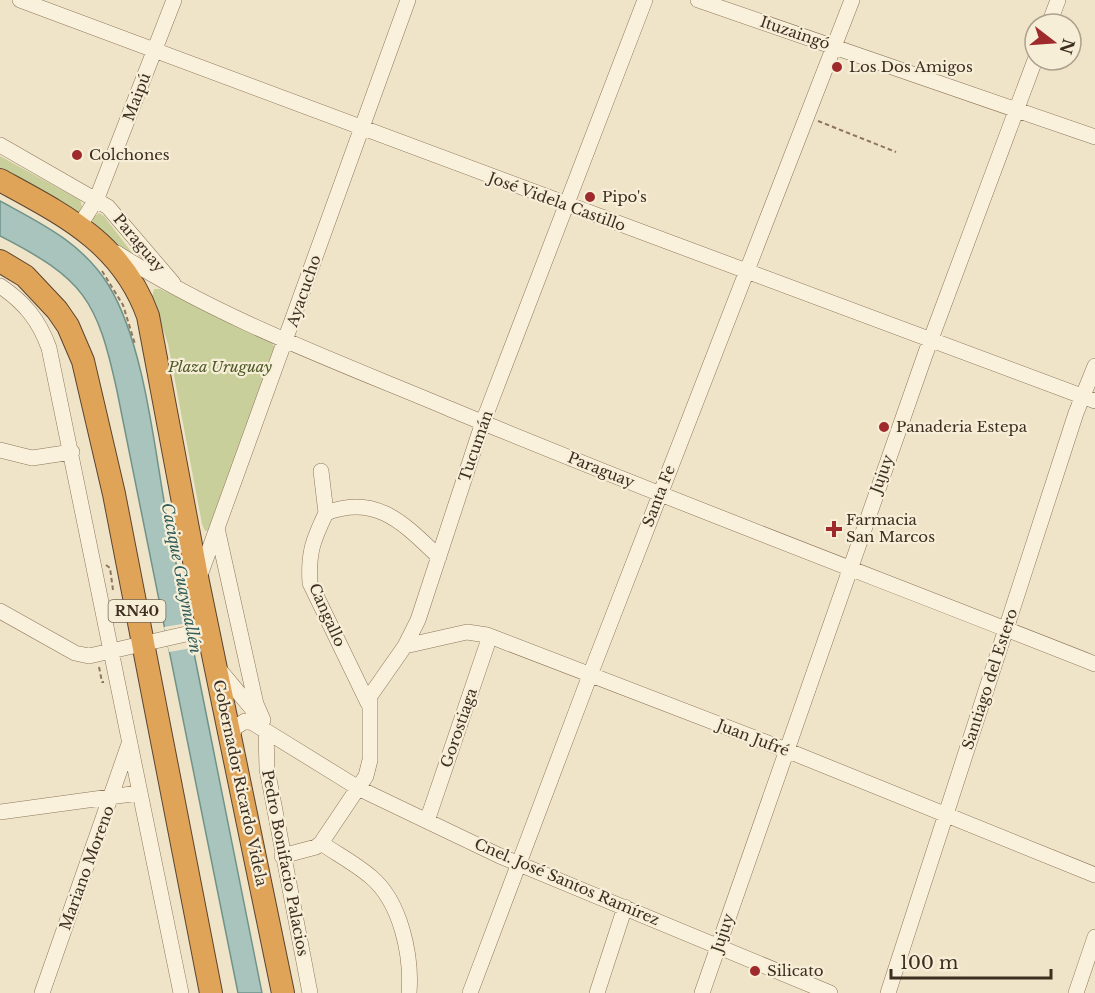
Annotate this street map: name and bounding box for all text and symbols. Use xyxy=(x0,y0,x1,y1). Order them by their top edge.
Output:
street label: Ituzaingó xyxy=(758,12,833,53)
north arrow xyxy=(1023,12,1083,72)
text: N xyxy=(1056,36,1079,57)
place label: Los Dos Amigos xyxy=(849,57,973,76)
marker: Los Dos Amigos xyxy=(830,60,844,74)
street label: Maipú xyxy=(119,70,154,124)
place label: Colchones xyxy=(89,145,170,164)
marker: Colchones xyxy=(70,148,84,162)
street label: José Videla Castillo xyxy=(484,167,629,235)
place label: Pipo's xyxy=(602,187,647,206)
marker: Pipo's xyxy=(583,190,597,204)
street label: Paraguay xyxy=(109,210,170,276)
street label: Ayacucho xyxy=(282,252,325,330)
park label: Plaza Uruguay xyxy=(167,357,272,376)
street label: Tucumán xyxy=(454,408,497,484)
place label: Panaderia Estepa xyxy=(896,417,1028,436)
marker: Panaderia Estepa xyxy=(877,420,891,434)
street label: Paraguay xyxy=(565,448,638,492)
street label: Jujuy xyxy=(865,451,897,498)
street label: Santa Fe xyxy=(638,462,679,529)
water label: Cacique Guaymallén xyxy=(158,501,206,655)
place label: Farmacia San Marcos xyxy=(846,510,935,546)
marker: Farmacia San Marcos xyxy=(827,522,841,536)
street label: Cangallo xyxy=(305,580,350,650)
road number: RN40 xyxy=(108,600,166,622)
street label: Santiago del Estero xyxy=(958,606,1021,752)
street label: Gobernador Ricardo Videla xyxy=(209,678,272,889)
street label: Gorostiaga xyxy=(436,685,481,770)
street label: Juan Jufré xyxy=(712,714,792,760)
street label: Pedro Bonifacio Palacios xyxy=(258,768,313,958)
street label: Mariano Moreno xyxy=(55,803,118,933)
street label: Cnel. José Santos Ramírez xyxy=(472,834,663,929)
street label: Jujuy xyxy=(706,911,738,957)
scale bar xyxy=(891,942,1052,980)
text: 100 m xyxy=(900,952,958,974)
place label: Silicato xyxy=(767,961,824,980)
marker: Silicato xyxy=(748,964,762,978)

